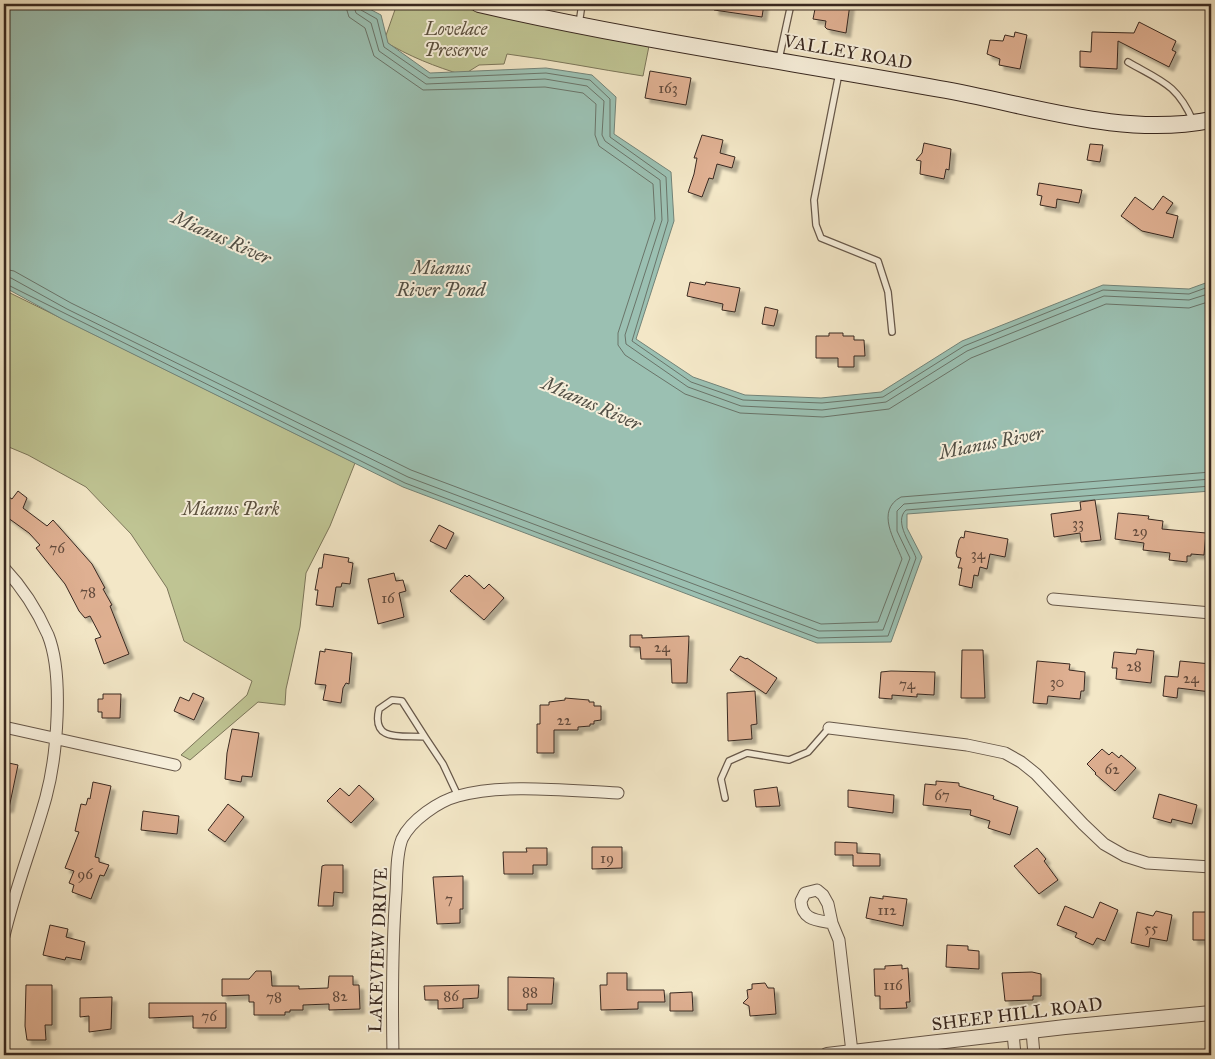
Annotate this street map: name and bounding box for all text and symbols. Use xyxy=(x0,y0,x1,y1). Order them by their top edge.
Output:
park label: Lovelace Preserve xyxy=(424,18,489,61)
street label: VALLEY ROAD xyxy=(781,30,914,74)
house number: 163 xyxy=(658,79,678,97)
water label: Mianus River xyxy=(167,205,276,270)
water label: Mianus River Pond xyxy=(395,256,487,301)
water label: Mianus River xyxy=(537,371,646,436)
water label: Mianus River xyxy=(935,421,1046,464)
park label: Mianus Park xyxy=(181,498,279,520)
house number: 33 xyxy=(1072,514,1084,532)
house number: 29 xyxy=(1132,522,1148,540)
house number: 76 xyxy=(49,539,66,557)
house number: 34 xyxy=(971,545,986,563)
house number: 78 xyxy=(80,583,96,601)
house number: 16 xyxy=(381,589,396,607)
house number: 24 xyxy=(654,638,671,656)
house number: 28 xyxy=(1126,657,1142,675)
house number: 24 xyxy=(1183,669,1200,687)
house number: 30 xyxy=(1050,673,1064,691)
house number: 74 xyxy=(899,675,916,693)
house number: 22 xyxy=(557,711,572,729)
house number: 62 xyxy=(1104,760,1120,778)
house number: 67 xyxy=(934,786,950,804)
house number: 19 xyxy=(600,849,614,867)
house number: 96 xyxy=(77,865,94,883)
street label: LAKEVIEW DRIVE xyxy=(364,867,392,1033)
house number: 7 xyxy=(445,890,453,908)
house number: 112 xyxy=(877,901,897,919)
house number: 55 xyxy=(1144,919,1158,937)
house number: 116 xyxy=(883,976,904,994)
house number: 88 xyxy=(522,983,538,1001)
house number: 82 xyxy=(332,987,348,1005)
house number: 86 xyxy=(443,987,460,1005)
house number: 78 xyxy=(266,988,282,1006)
street label: SHEEP HILL ROAD xyxy=(930,993,1104,1035)
house number: 76 xyxy=(201,1007,218,1025)

